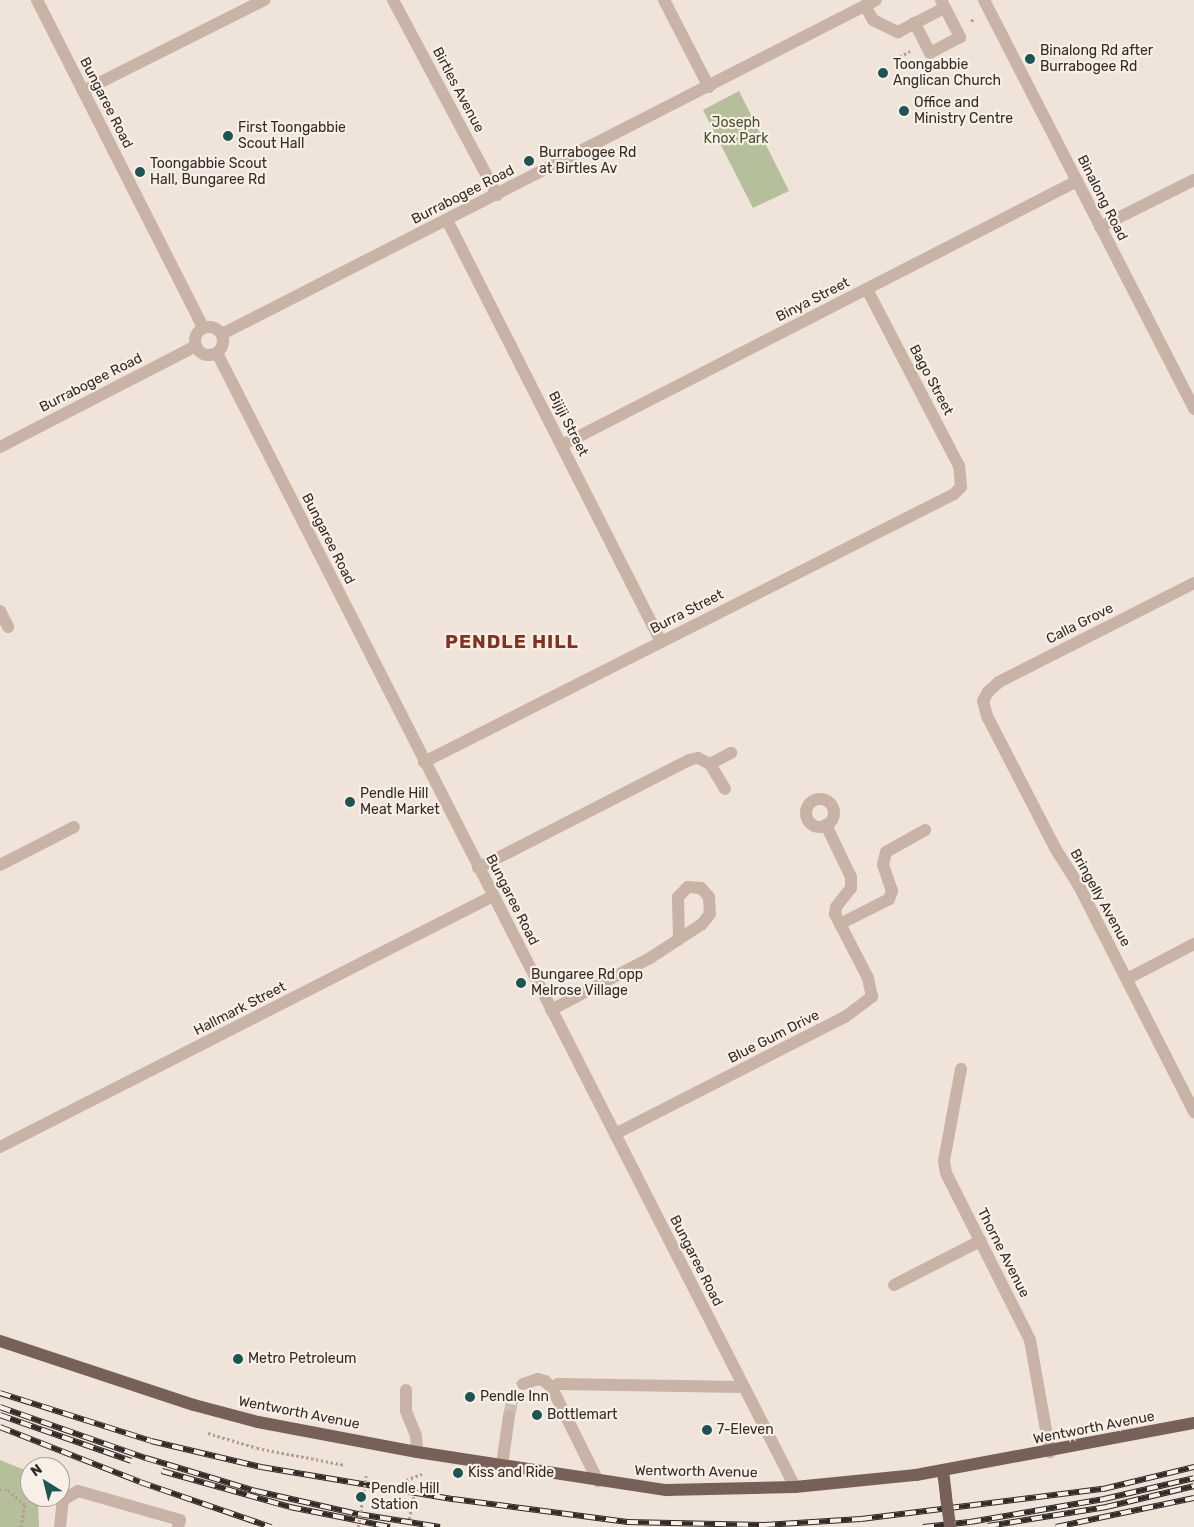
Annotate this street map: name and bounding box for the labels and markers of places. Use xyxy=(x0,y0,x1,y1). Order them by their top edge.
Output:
place label: Binalong Rd after Burrabogee Rd xyxy=(1040,43,1153,75)
marker: Binalong Rd after Burrabogee Rd xyxy=(1024,53,1036,65)
place label: Toongabbie Anglican Church xyxy=(893,57,1001,90)
marker: Toongabbie Anglican Church xyxy=(877,67,889,79)
place label: Office and Ministry Centre xyxy=(914,95,1014,128)
marker: Office and Ministry Centre xyxy=(898,105,910,117)
place label: First Toongabbie Scout Hall xyxy=(238,120,346,152)
marker: First Toongabbie Scout Hall xyxy=(222,130,234,142)
place label: Burrabogee Rd at Birtles Av xyxy=(539,145,636,178)
marker: Burrabogee Rd at Birtles Av xyxy=(523,155,535,167)
place label: Toongabbie Scout Hall, Bungaree Rd xyxy=(150,156,267,188)
marker: Toongabbie Scout Hall, Bungaree Rd xyxy=(134,166,146,178)
place label: Pendle Hill Meat Market xyxy=(360,786,440,819)
marker: Pendle Hill Meat Market xyxy=(344,796,356,808)
place label: Bungaree Rd opp Melrose Village xyxy=(531,967,643,1000)
marker: Bungaree Rd opp Melrose Village xyxy=(515,977,527,989)
place label: Metro Petroleum xyxy=(248,1351,357,1367)
marker: Metro Petroleum xyxy=(232,1353,244,1365)
place label: Pendle Inn xyxy=(480,1389,549,1405)
marker: Pendle Inn xyxy=(464,1391,476,1403)
place label: Bottlemart xyxy=(547,1407,617,1423)
marker: Bottlemart xyxy=(531,1409,543,1421)
place label: 7-Eleven xyxy=(717,1422,774,1438)
marker: 7-Eleven xyxy=(701,1424,713,1436)
place label: Kiss and Ride xyxy=(468,1465,554,1481)
marker: Kiss and Ride xyxy=(452,1467,464,1479)
place label: Pendle Hill Station xyxy=(371,1481,439,1514)
marker: Pendle Hill Station xyxy=(355,1491,367,1503)

